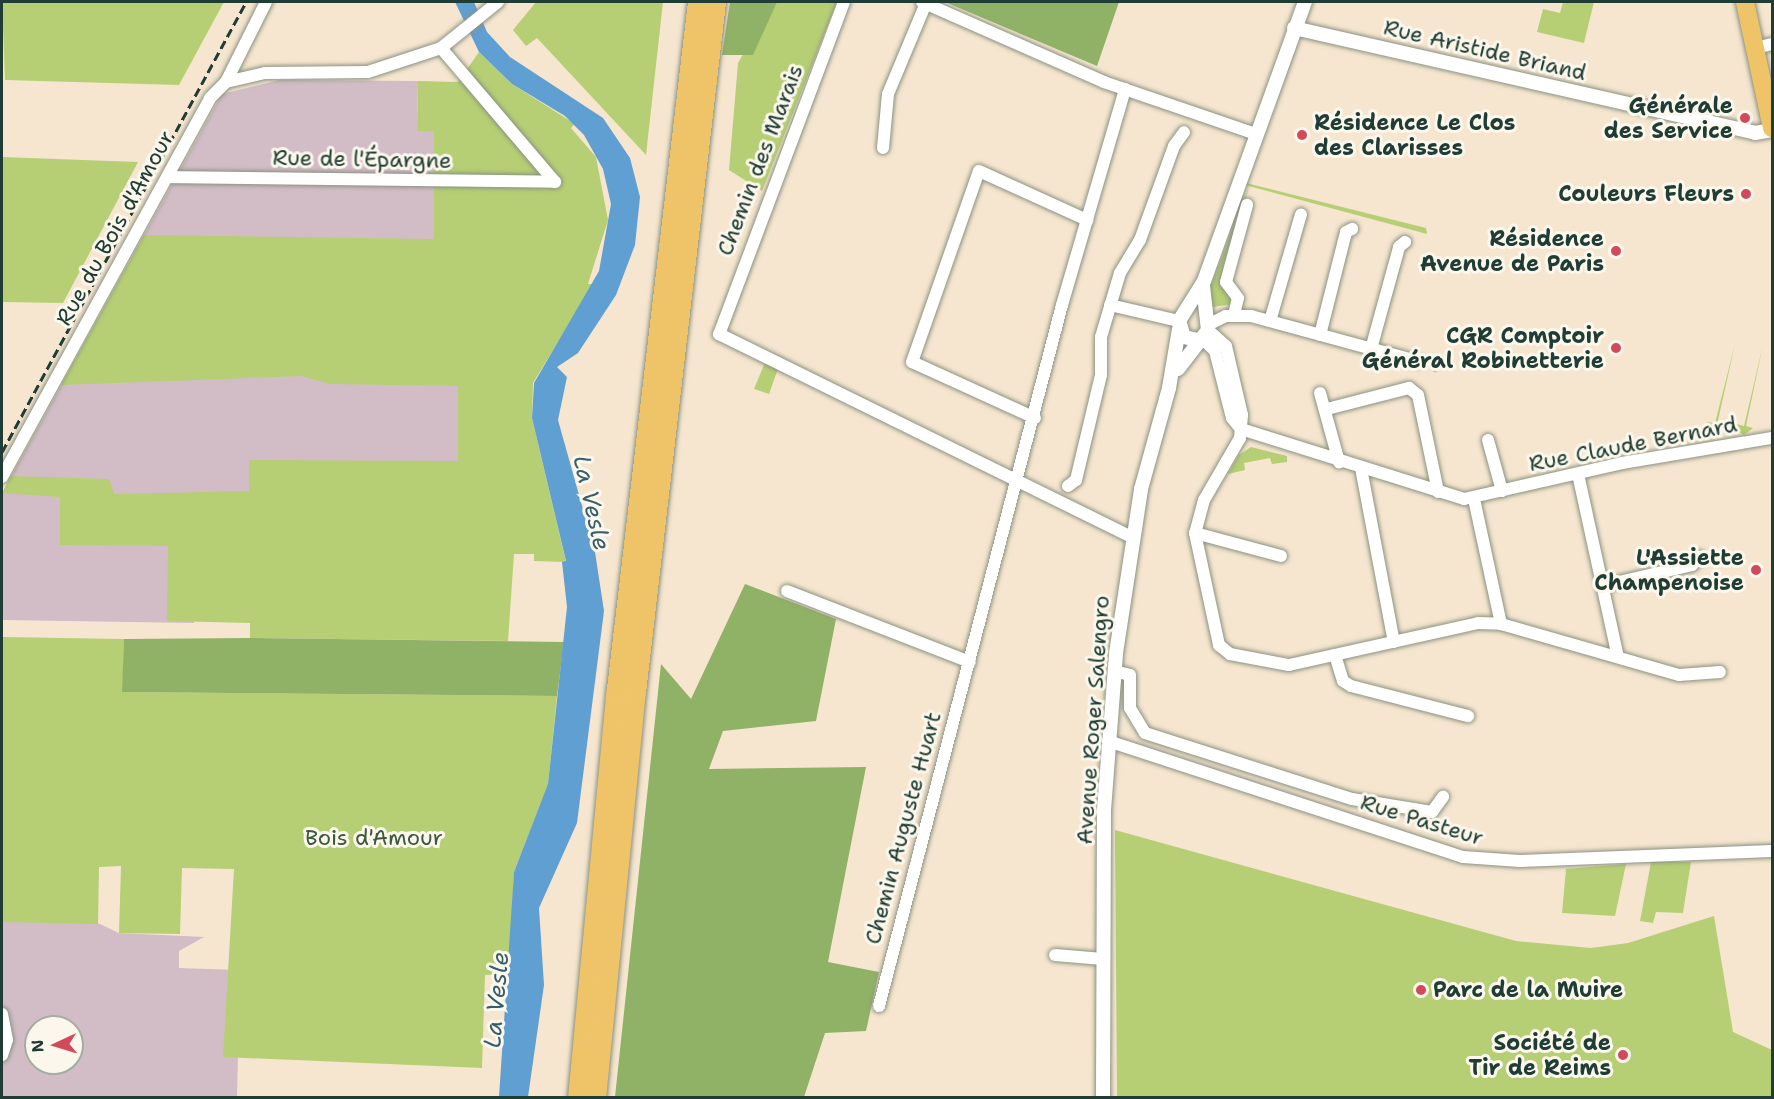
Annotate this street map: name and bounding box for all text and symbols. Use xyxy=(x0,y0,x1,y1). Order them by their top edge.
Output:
street label: Rue Aristide Briand xyxy=(1381,14,1589,86)
street label: Chemin des Marais xyxy=(711,61,809,259)
place label: Générale des Service xyxy=(1604,92,1733,144)
place label: Résidence Le Clos des Clarisses xyxy=(1314,109,1515,160)
marker: Générale des Service xyxy=(1738,111,1752,125)
street label: Rue du Bois d'Amour xyxy=(50,126,180,330)
marker: Résidence Le Clos des Clarisses xyxy=(1295,128,1309,142)
street label: Rue de l'Épargne xyxy=(272,144,452,174)
place label: Couleurs Fleurs xyxy=(1558,181,1734,207)
marker: Couleurs Fleurs xyxy=(1739,187,1753,201)
place label: Résidence Avenue de Paris xyxy=(1420,225,1604,276)
marker: Résidence Avenue de Paris xyxy=(1609,244,1623,258)
place label: CGR Comptoir Général Robinetterie xyxy=(1362,322,1604,374)
marker: CGR Comptoir Général Robinetterie xyxy=(1609,341,1623,355)
street label: Rue Claude Bernard xyxy=(1527,411,1739,477)
water label: La Vesle xyxy=(566,453,616,553)
place label: L'Assiette Champenoise xyxy=(1594,544,1744,596)
marker: L'Assiette Champenoise xyxy=(1749,563,1763,577)
street label: Avenue Roger Salengro xyxy=(1071,595,1115,845)
street label: Chemin Auguste Huart xyxy=(859,709,947,947)
street label: Rue Pasteur xyxy=(1357,789,1487,851)
park label: Bois d'Amour xyxy=(305,825,443,851)
water label: La Vesle xyxy=(478,951,516,1049)
place label: Parc de la Muire xyxy=(1433,977,1623,1003)
marker: Parc de la Muire xyxy=(1414,983,1428,997)
north arrow xyxy=(24,1015,84,1075)
place label: Société de Tir de Reims xyxy=(1469,1029,1611,1080)
text: N xyxy=(27,1039,48,1053)
marker: Société de Tir de Reims xyxy=(1616,1048,1630,1062)

